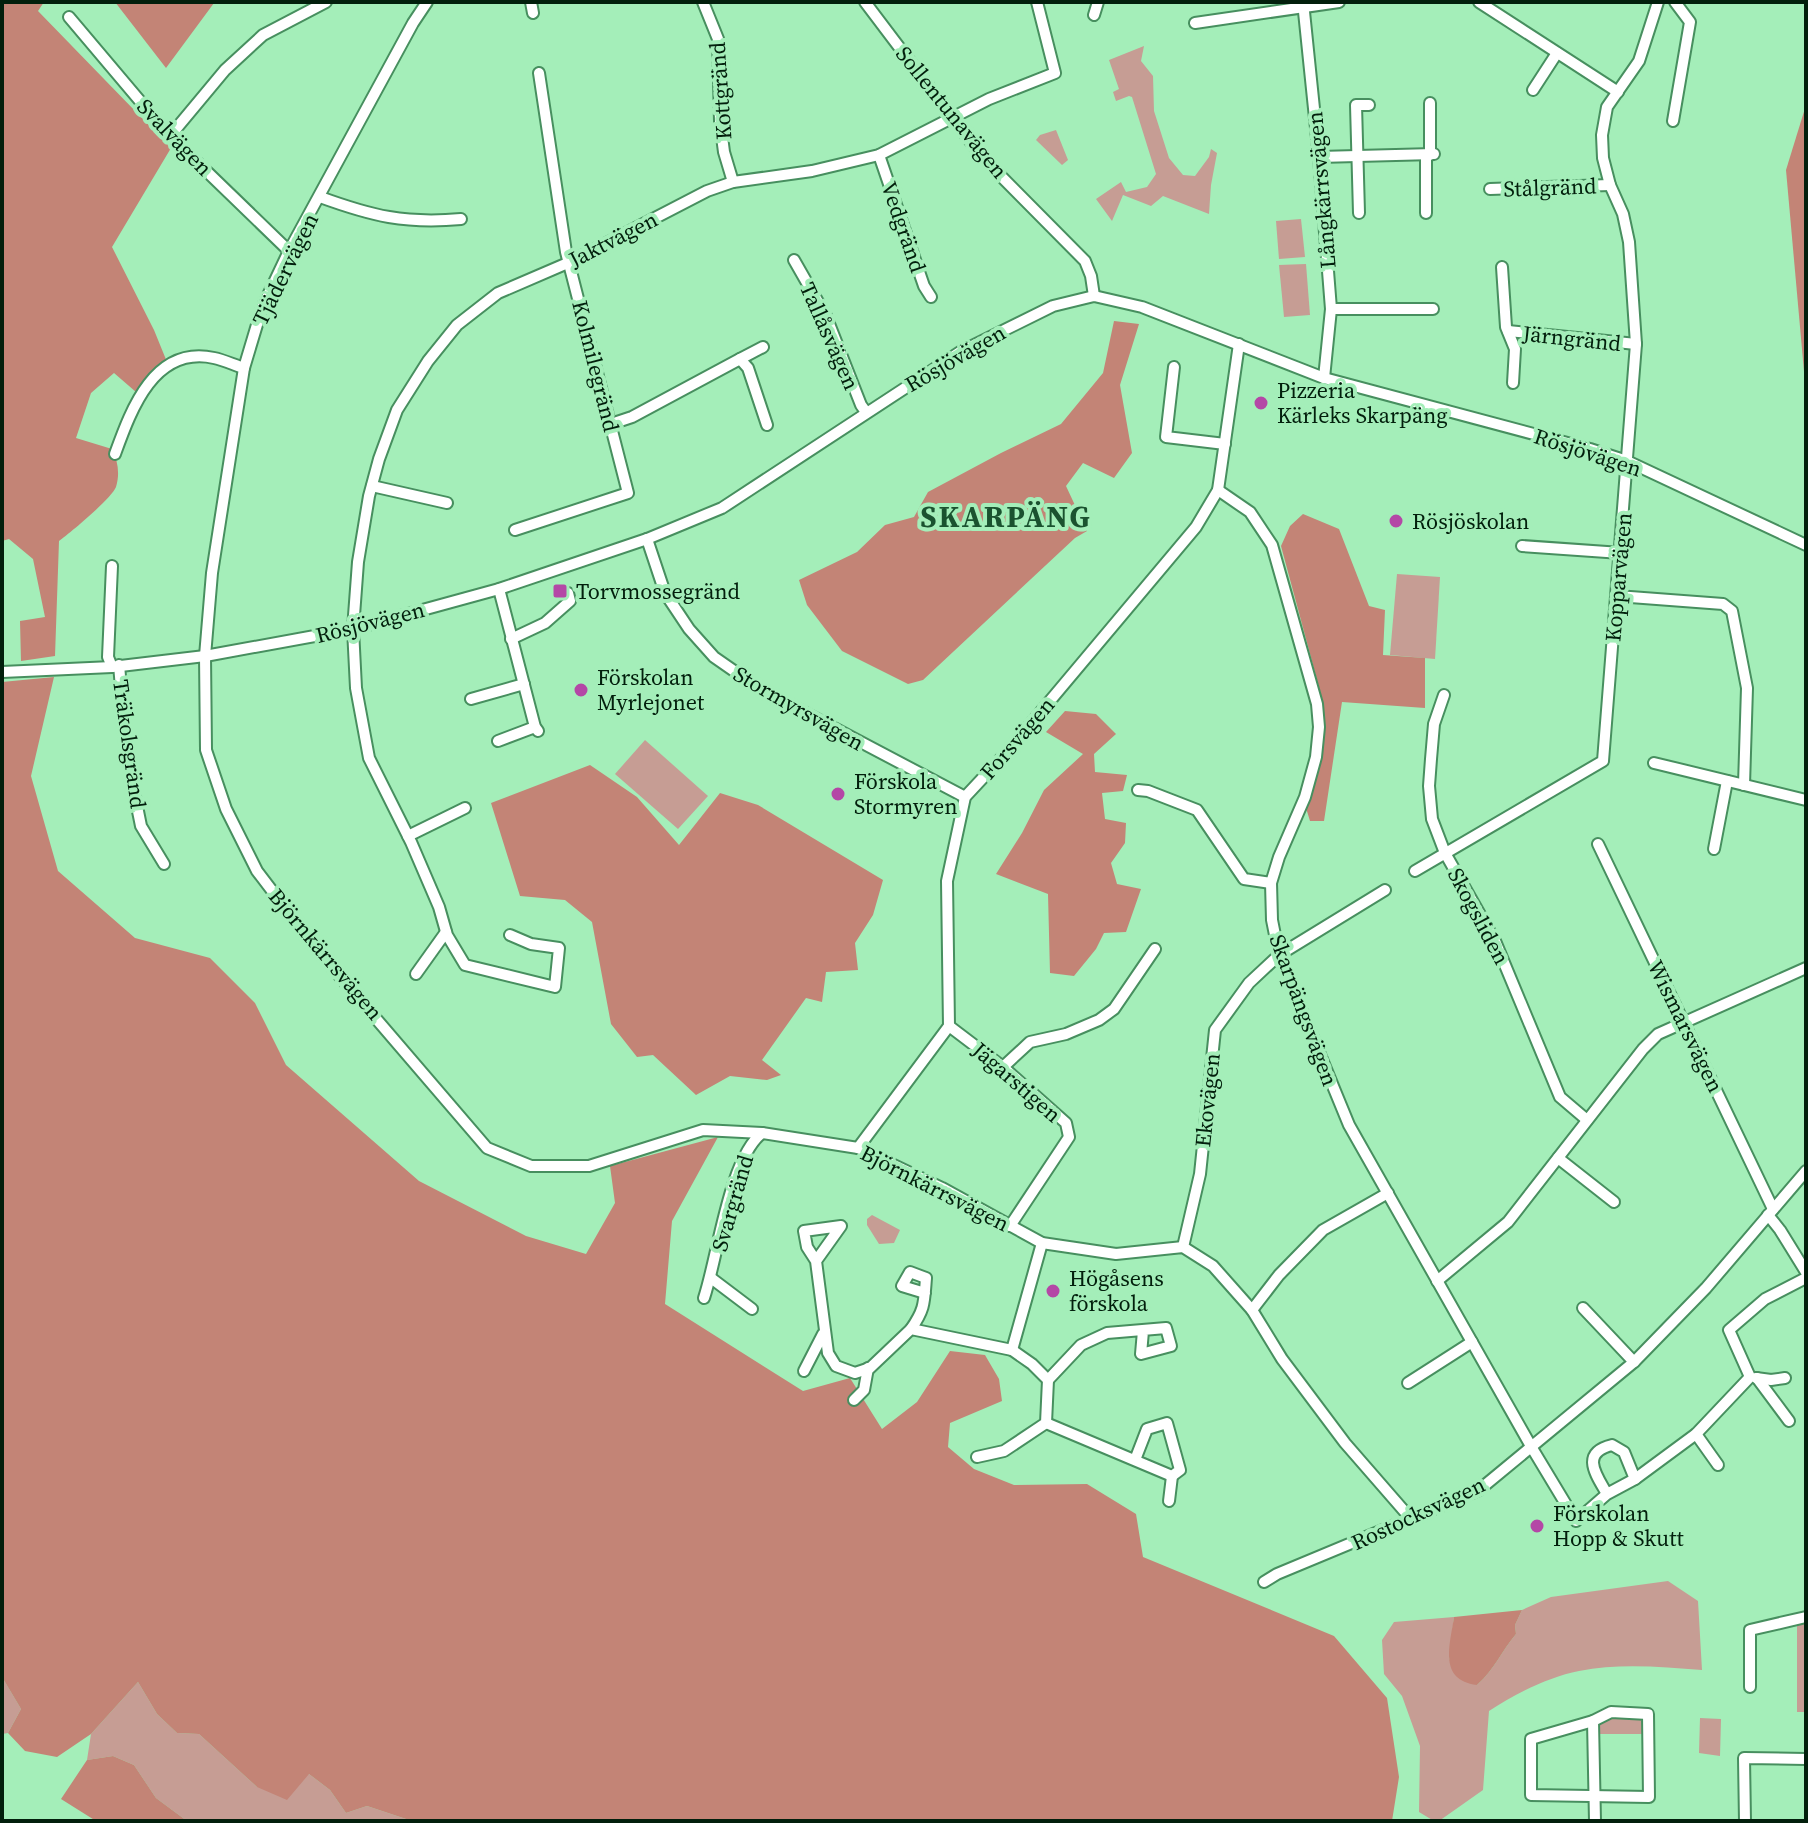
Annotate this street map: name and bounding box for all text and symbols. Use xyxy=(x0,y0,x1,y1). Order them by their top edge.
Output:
street label: Sollentunavägen xyxy=(889,40,1015,184)
street label: Kottgränd xyxy=(702,41,738,141)
street label: Svalvägen xyxy=(131,92,219,182)
street label: Långkärrsvägen xyxy=(1299,110,1343,270)
street label: Stålgränd xyxy=(1503,170,1598,204)
street label: Vedgränd xyxy=(874,178,934,277)
street label: Jaktvägen xyxy=(563,204,662,275)
street label: Tjädervägen xyxy=(245,208,325,330)
street label: Tallåsvägen xyxy=(793,278,867,394)
street label: Kolmilegränd xyxy=(565,297,627,435)
street label: Rösjövägen xyxy=(899,317,1011,399)
street label: Järngränd xyxy=(1520,318,1623,358)
place label: Pizzeria Kärleks Skarpäng xyxy=(1277,375,1448,430)
marker: Pizzeria Kärleks Skarpäng xyxy=(1252,394,1270,412)
street label: Rösjövägen xyxy=(1530,421,1646,483)
district label: SKARPÄNG xyxy=(920,496,1092,537)
place label: Rösjöskolan xyxy=(1412,506,1529,536)
street label: Kopparvägen xyxy=(1597,511,1639,643)
marker: Rösjöskolan xyxy=(1387,512,1405,530)
place label: Torvmossegränd xyxy=(576,576,741,606)
marker: Torvmossegränd xyxy=(551,582,569,600)
street label: Rösjövägen xyxy=(312,594,428,650)
street label: Stormyrsvägen xyxy=(728,658,870,758)
place label: Förskolan Myrlejonet xyxy=(597,662,705,717)
street label: Träkolsgränd xyxy=(106,678,154,811)
marker: Förskolan Myrlejonet xyxy=(572,681,590,699)
street label: Forsvägen xyxy=(973,690,1061,786)
place label: Förskola Stormyren xyxy=(854,766,958,821)
marker: Förskola Stormyren xyxy=(829,785,847,803)
street label: Skogsliden xyxy=(1441,862,1517,970)
street label: Björnkärrsvägen xyxy=(262,882,390,1026)
street label: Skarpängsvägen xyxy=(1263,930,1345,1090)
street label: Wismarsvägen xyxy=(1641,955,1731,1097)
street label: Jägarstigen xyxy=(965,1034,1068,1129)
street label: Ekovägen xyxy=(1187,1051,1227,1149)
street label: Björnkärrsvägen xyxy=(855,1138,1015,1238)
street label: Svargränd xyxy=(704,1151,760,1255)
place label: Högåsens förskola xyxy=(1069,1263,1164,1318)
marker: Högåsens förskola xyxy=(1044,1282,1062,1300)
street label: Rostocksvägen xyxy=(1346,1469,1490,1557)
place label: Förskolan Hopp & Skutt xyxy=(1553,1498,1685,1553)
marker: Förskolan Hopp & Skutt xyxy=(1528,1517,1546,1535)

